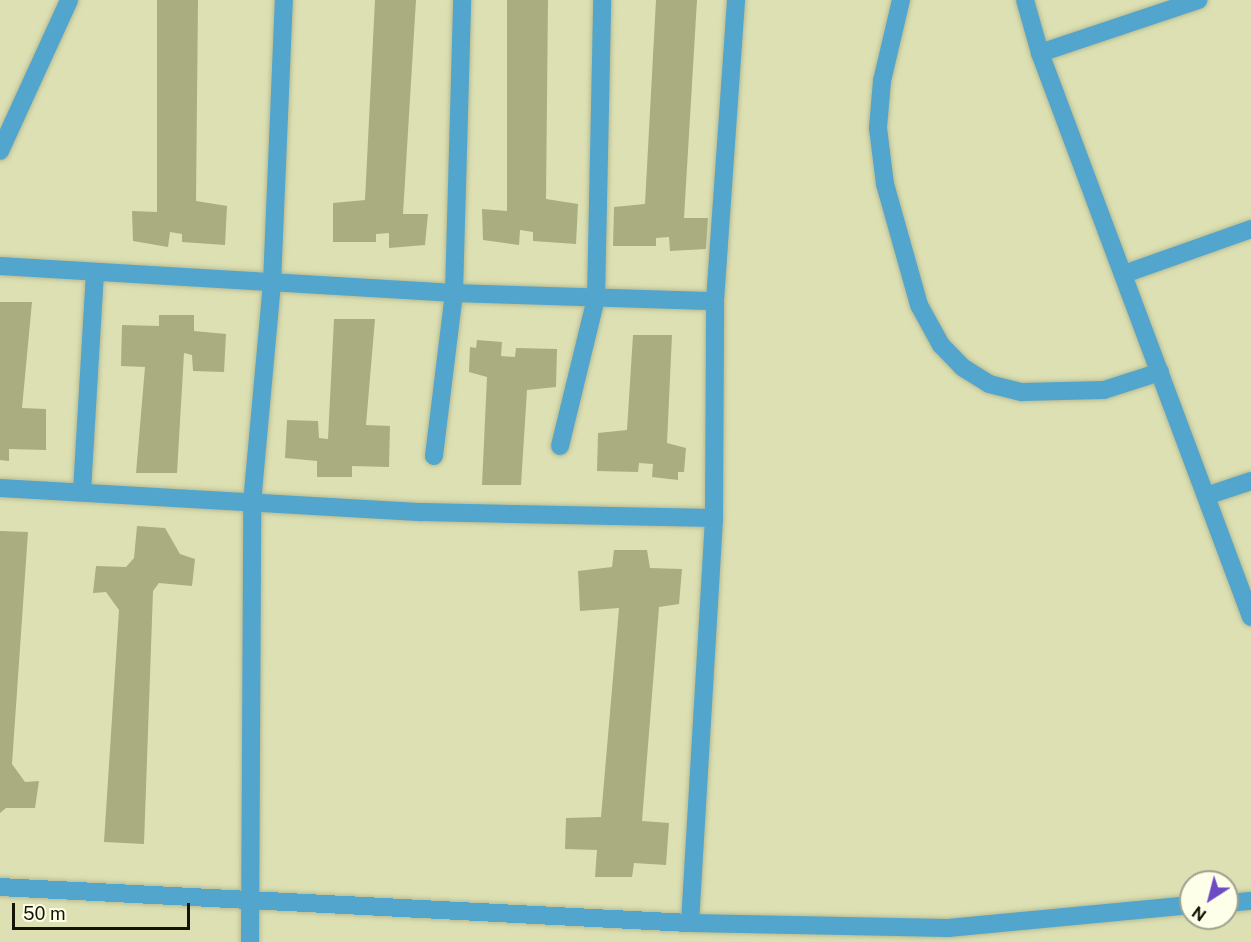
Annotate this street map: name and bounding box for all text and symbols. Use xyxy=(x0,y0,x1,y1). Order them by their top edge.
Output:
north arrow xyxy=(1179,870,1239,930)
scale bar xyxy=(15,891,194,929)
text: N xyxy=(1189,902,1210,925)
text: 50 m xyxy=(23,903,66,924)

